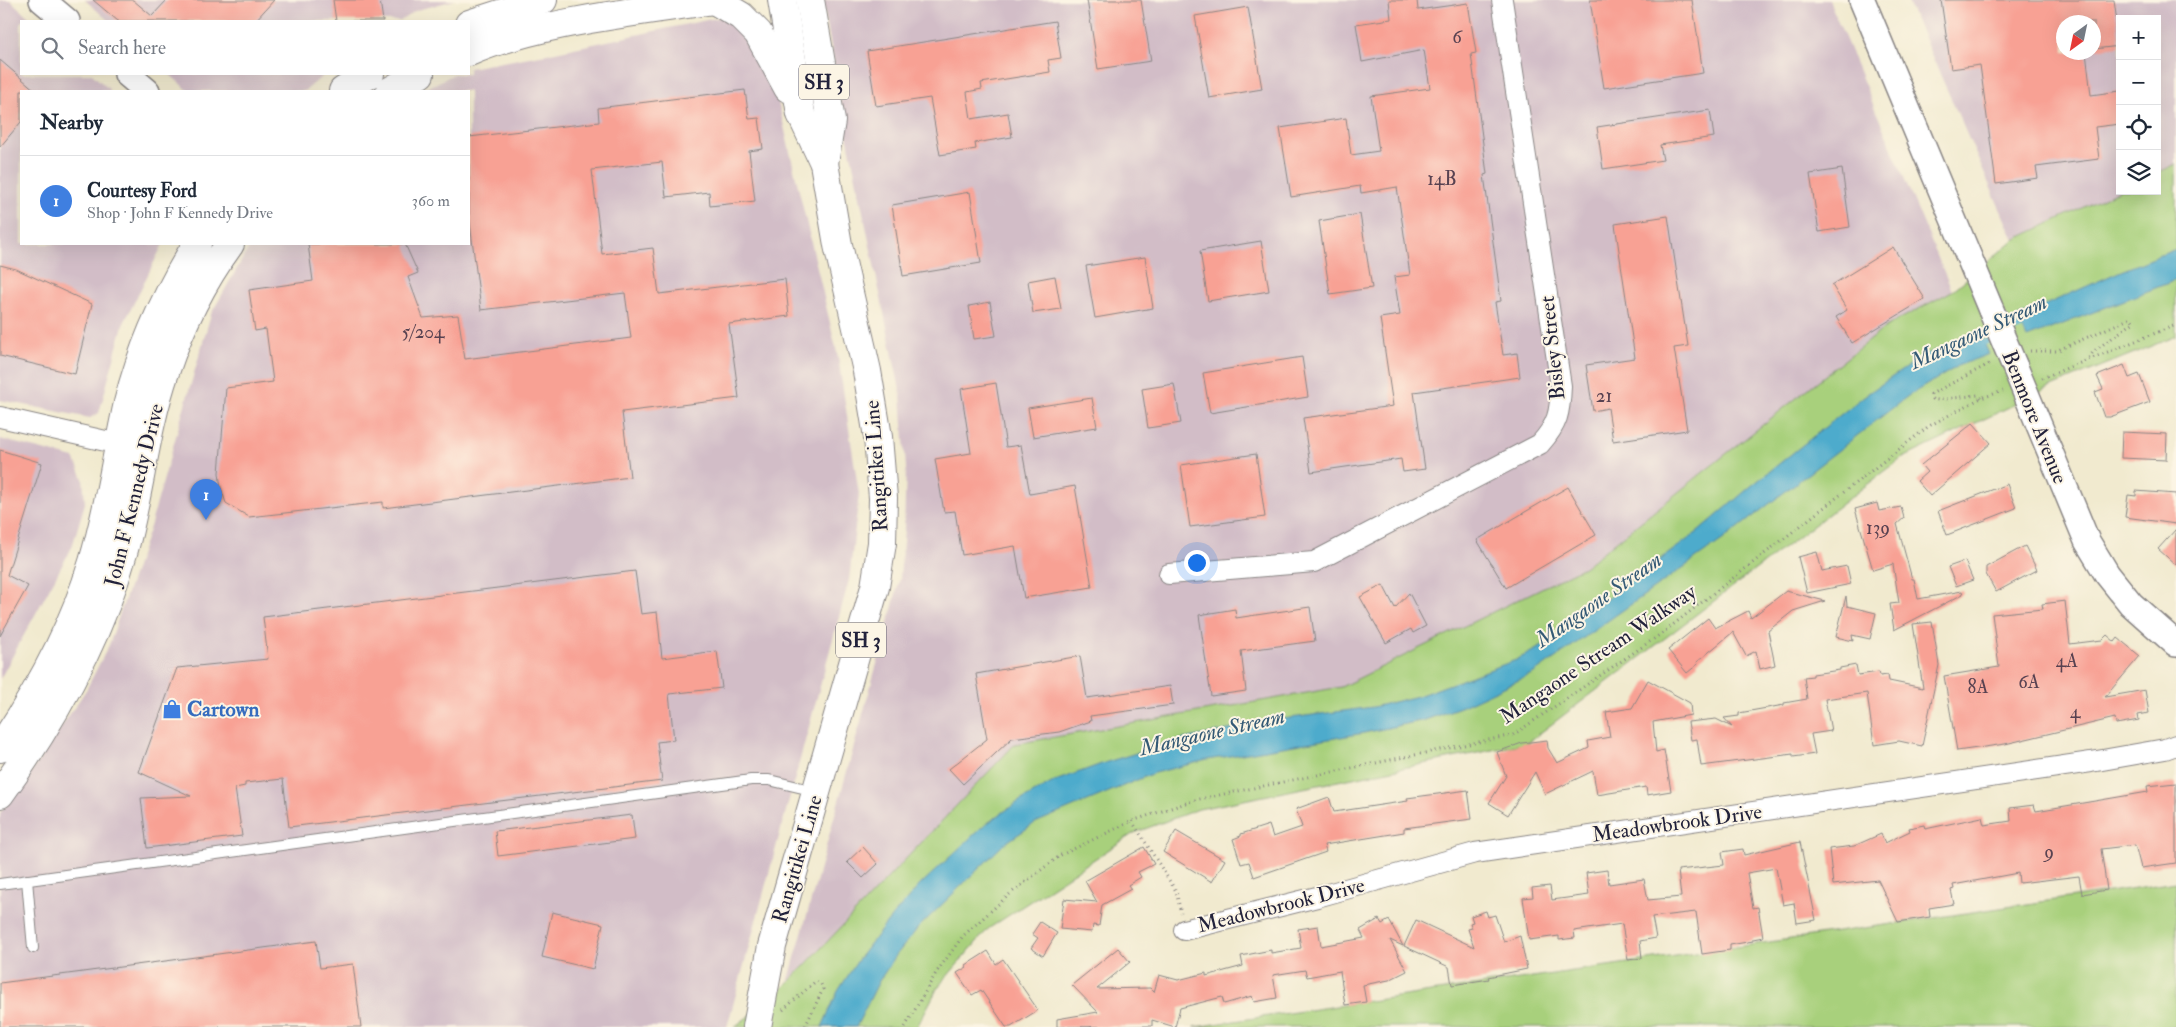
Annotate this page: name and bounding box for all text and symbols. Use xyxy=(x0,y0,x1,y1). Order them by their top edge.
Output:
north arrow xyxy=(2056,15,2101,60)
map controls xyxy=(2116,15,2161,195)
button: + xyxy=(2116,15,2161,60)
search box xyxy=(20,20,470,75)
house number: 6 xyxy=(1452,25,1463,49)
icon: search xyxy=(38,34,66,62)
text: Search here xyxy=(78,36,166,60)
button: − xyxy=(2116,60,2161,105)
road number: SH 3 xyxy=(799,64,849,100)
button: locate xyxy=(2116,105,2161,150)
text: Nearby xyxy=(40,109,103,136)
button: layers xyxy=(2116,150,2161,195)
house number: 14B xyxy=(1427,167,1457,191)
text: Courtesy Ford xyxy=(87,179,197,203)
text: 1 xyxy=(53,191,59,211)
text: 360 m xyxy=(412,191,450,211)
text: Shop · John F Kennedy Drive xyxy=(87,203,273,223)
water label: Mangaone Stream xyxy=(1903,288,2052,377)
street label: Bisley Street xyxy=(1534,294,1571,401)
house number: 5/204 xyxy=(402,320,445,344)
street label: Benmore Avenue xyxy=(1996,347,2074,488)
house number: 21 xyxy=(1596,384,1612,408)
street label: Rangitikei Line xyxy=(858,399,895,533)
street label: John F Kennedy Drive xyxy=(98,401,170,590)
pin: 1 xyxy=(190,479,222,520)
house number: 139 xyxy=(1866,516,1890,540)
water label: Mangaone Stream xyxy=(1528,546,1667,655)
your location xyxy=(1184,550,1210,576)
street label: Mangaone Stream Walkway xyxy=(1495,578,1702,730)
road number: SH 3 xyxy=(836,622,886,658)
house number: 4A xyxy=(2056,649,2078,673)
house number: 6A xyxy=(2018,670,2040,694)
house number: 8A xyxy=(1968,675,1989,699)
place label: Cartown xyxy=(187,696,259,723)
shop icon: Cartown xyxy=(161,698,183,720)
house number: 4 xyxy=(2070,700,2081,724)
water label: Mangaone Stream xyxy=(1135,702,1288,763)
street label: Rangitikei Line xyxy=(766,792,829,926)
street label: Meadowbrook Drive xyxy=(1590,798,1764,849)
house number: 9 xyxy=(2042,840,2054,864)
street label: Meadowbrook Drive xyxy=(1195,872,1368,939)

